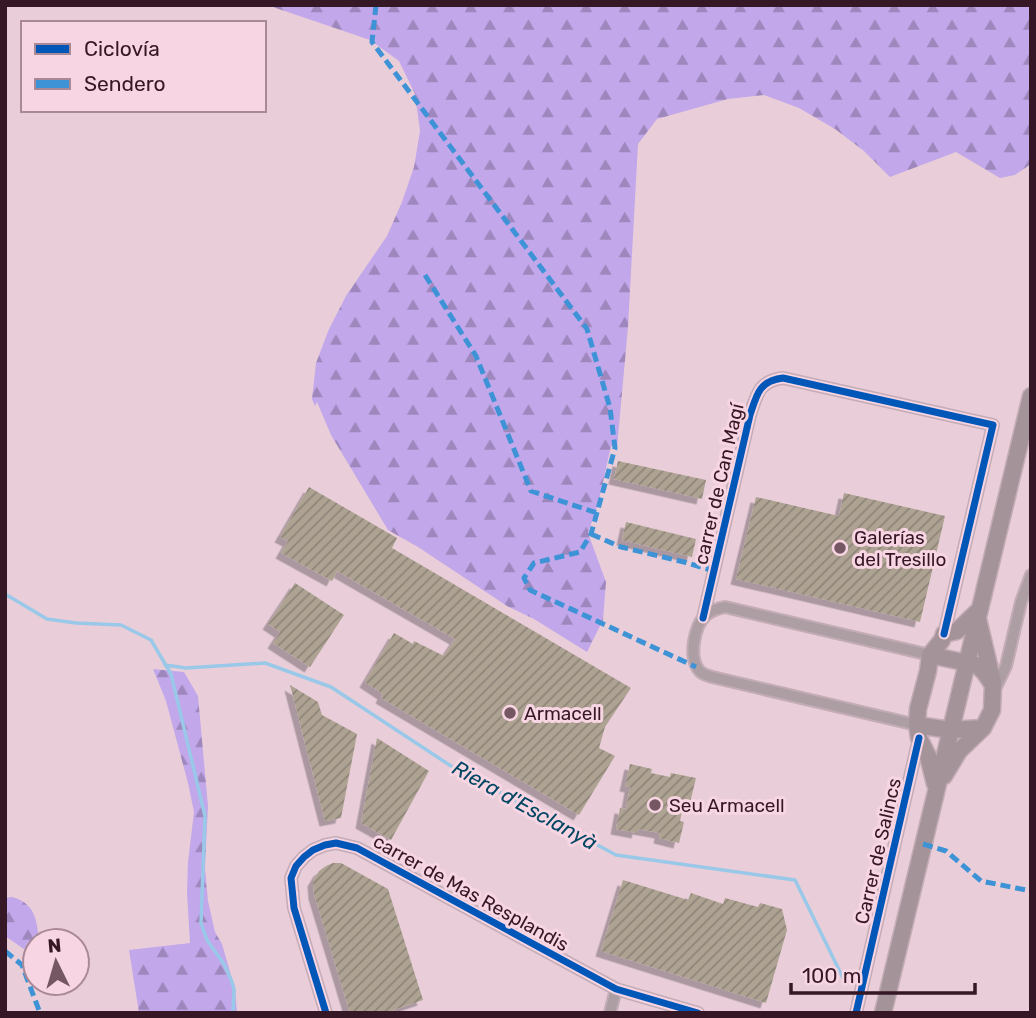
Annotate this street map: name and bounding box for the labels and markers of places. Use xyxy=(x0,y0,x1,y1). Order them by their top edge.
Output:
place label: Galerías del Tresillo xyxy=(854,526,946,571)
marker: Galerías del Tresillo xyxy=(832,540,848,556)
place label: Armacell xyxy=(524,702,602,725)
marker: Armacell xyxy=(502,705,518,721)
place label: Seu Armacell xyxy=(669,794,785,817)
marker: Seu Armacell xyxy=(647,797,663,813)

